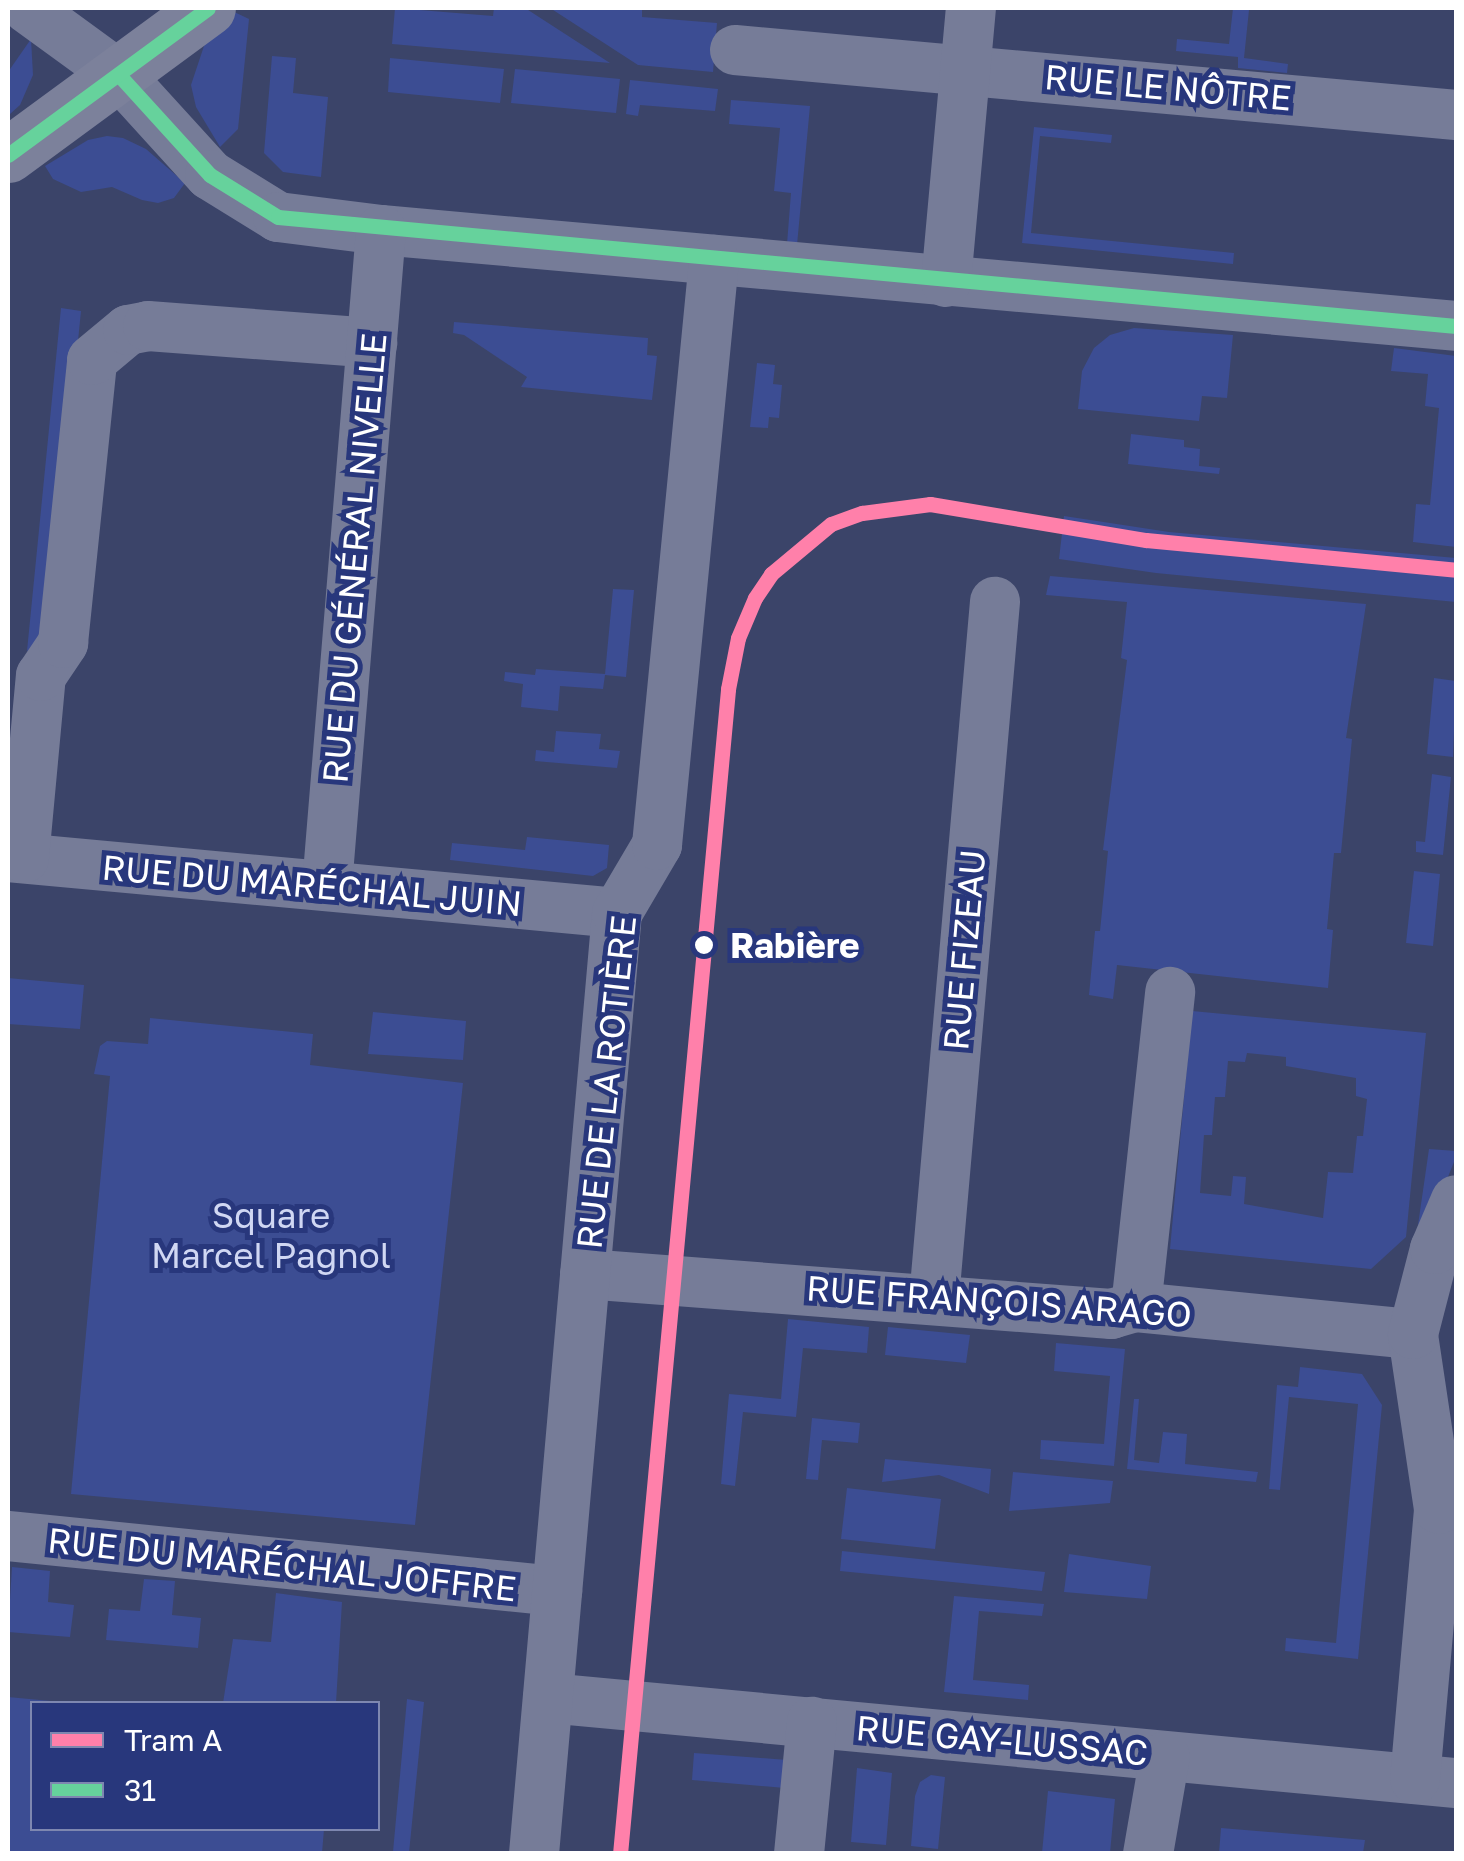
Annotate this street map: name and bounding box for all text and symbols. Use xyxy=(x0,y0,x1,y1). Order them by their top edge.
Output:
street label: RUE LE NÔTRE xyxy=(1043,55,1293,119)
street label: RUE DU GÉNÉRAL NIVELLE xyxy=(313,331,395,785)
street label: RUE DU MARÉCHAL JUIN xyxy=(100,846,524,924)
street label: RUE FIZEAU xyxy=(934,848,994,1052)
street label: RUE DE LA ROTIÈRE xyxy=(568,913,644,1251)
place label: Rabière xyxy=(730,924,860,966)
marker: Rabière xyxy=(687,928,721,962)
park label: Square Marcel Pagnol xyxy=(151,1194,391,1276)
street label: RUE FRANÇOIS ARAGO xyxy=(805,1267,1193,1335)
street label: RUE DU MARÉCHAL JOFFRE xyxy=(46,1518,518,1610)
legend xyxy=(30,1701,380,1831)
street label: RUE GAY-LUSSAC xyxy=(854,1706,1150,1774)
text: Tram A xyxy=(124,1722,222,1758)
text: 31 xyxy=(124,1772,156,1808)

